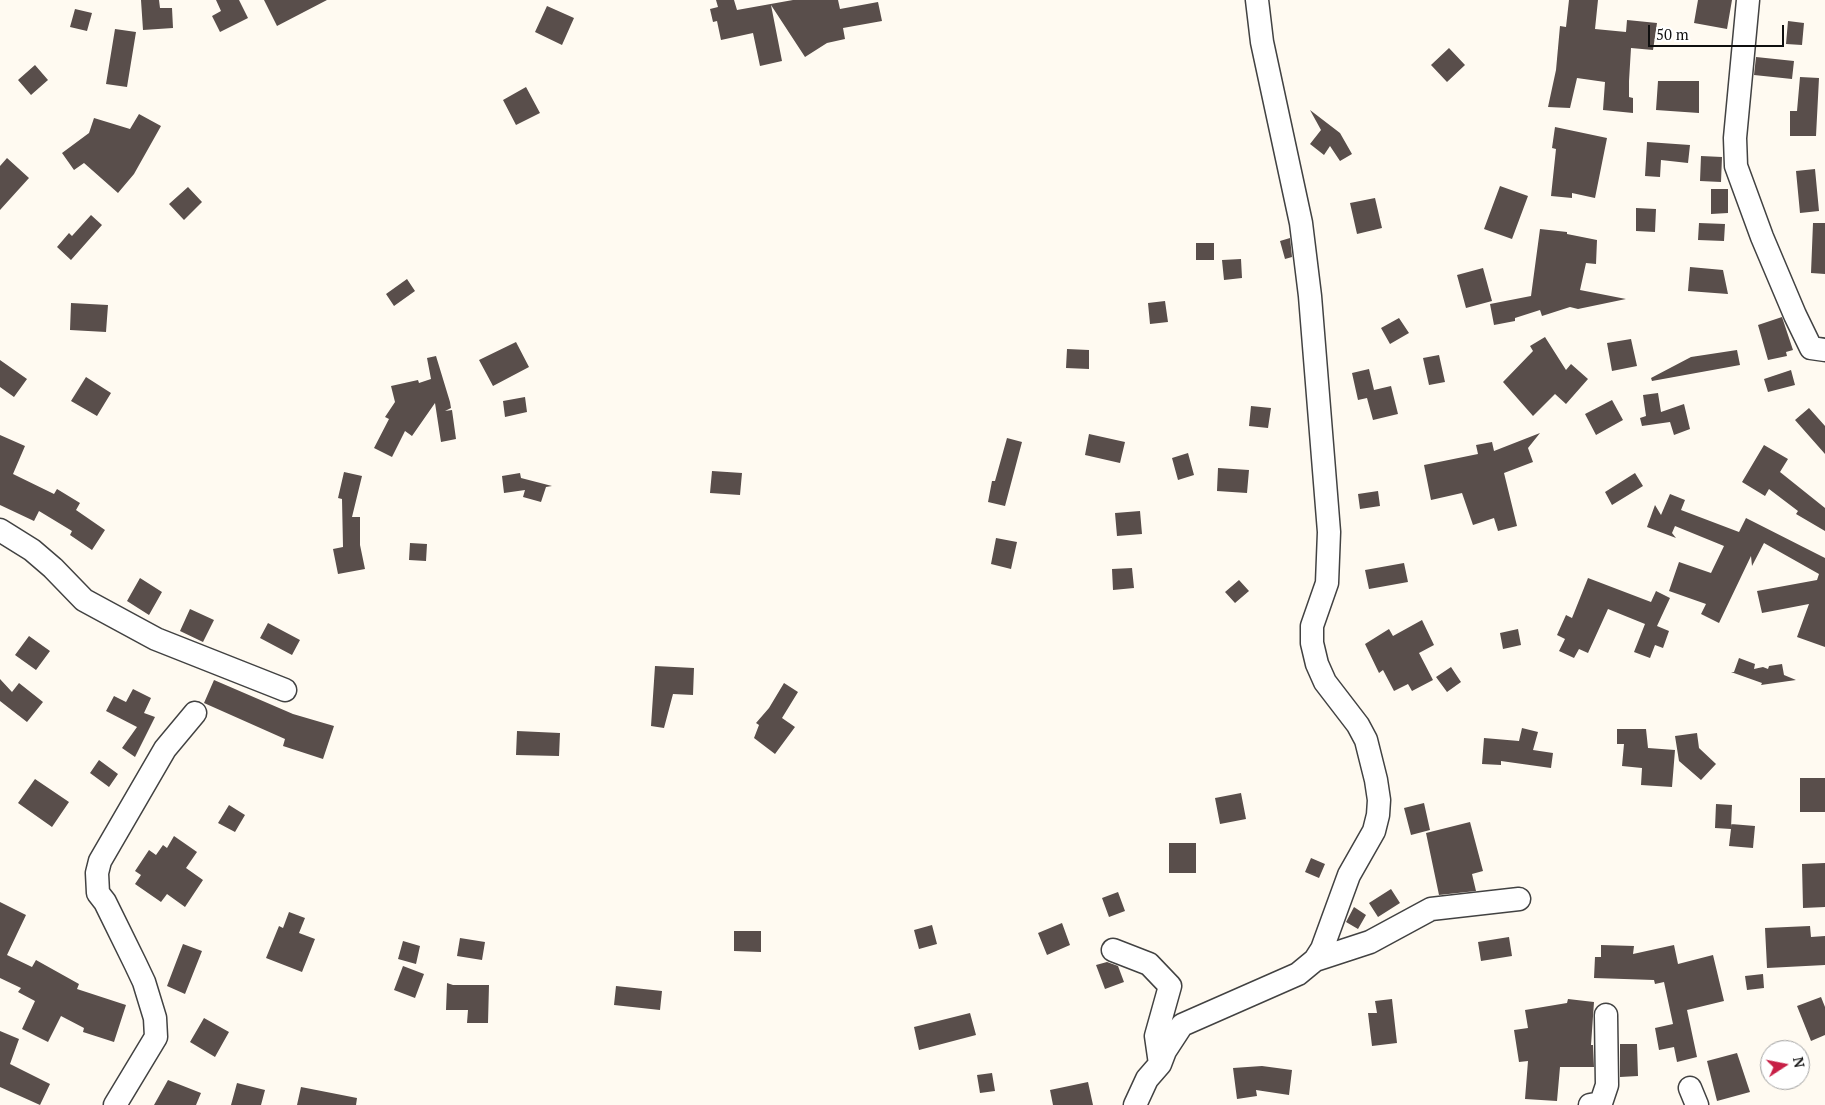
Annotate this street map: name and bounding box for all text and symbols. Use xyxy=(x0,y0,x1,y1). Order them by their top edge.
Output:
scale bar xyxy=(1650,15,1786,47)
text: 50 m xyxy=(1656,24,1689,44)
north arrow xyxy=(1760,1040,1810,1090)
text: N xyxy=(1789,1055,1810,1069)

